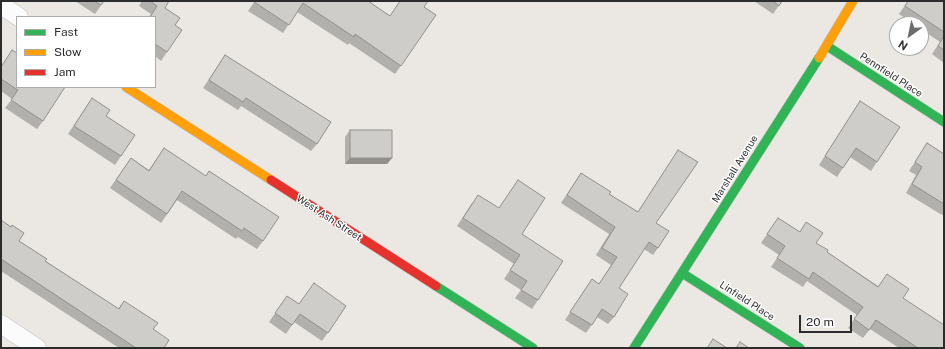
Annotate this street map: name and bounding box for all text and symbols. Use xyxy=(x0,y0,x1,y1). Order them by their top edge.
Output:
legend xyxy=(16,16,156,88)
north arrow xyxy=(889,16,929,56)
text: Fast xyxy=(54,25,78,39)
text: N xyxy=(896,38,910,53)
text: Slow xyxy=(54,45,81,59)
street label: Pennfield Place xyxy=(857,50,925,100)
text: Jam xyxy=(54,65,76,79)
street label: Marshall Avenue xyxy=(709,133,761,205)
street label: West Ash Street xyxy=(294,192,364,244)
street label: Linfield Place xyxy=(717,279,777,323)
scale bar xyxy=(801,307,854,333)
text: 20 m xyxy=(806,315,834,329)

